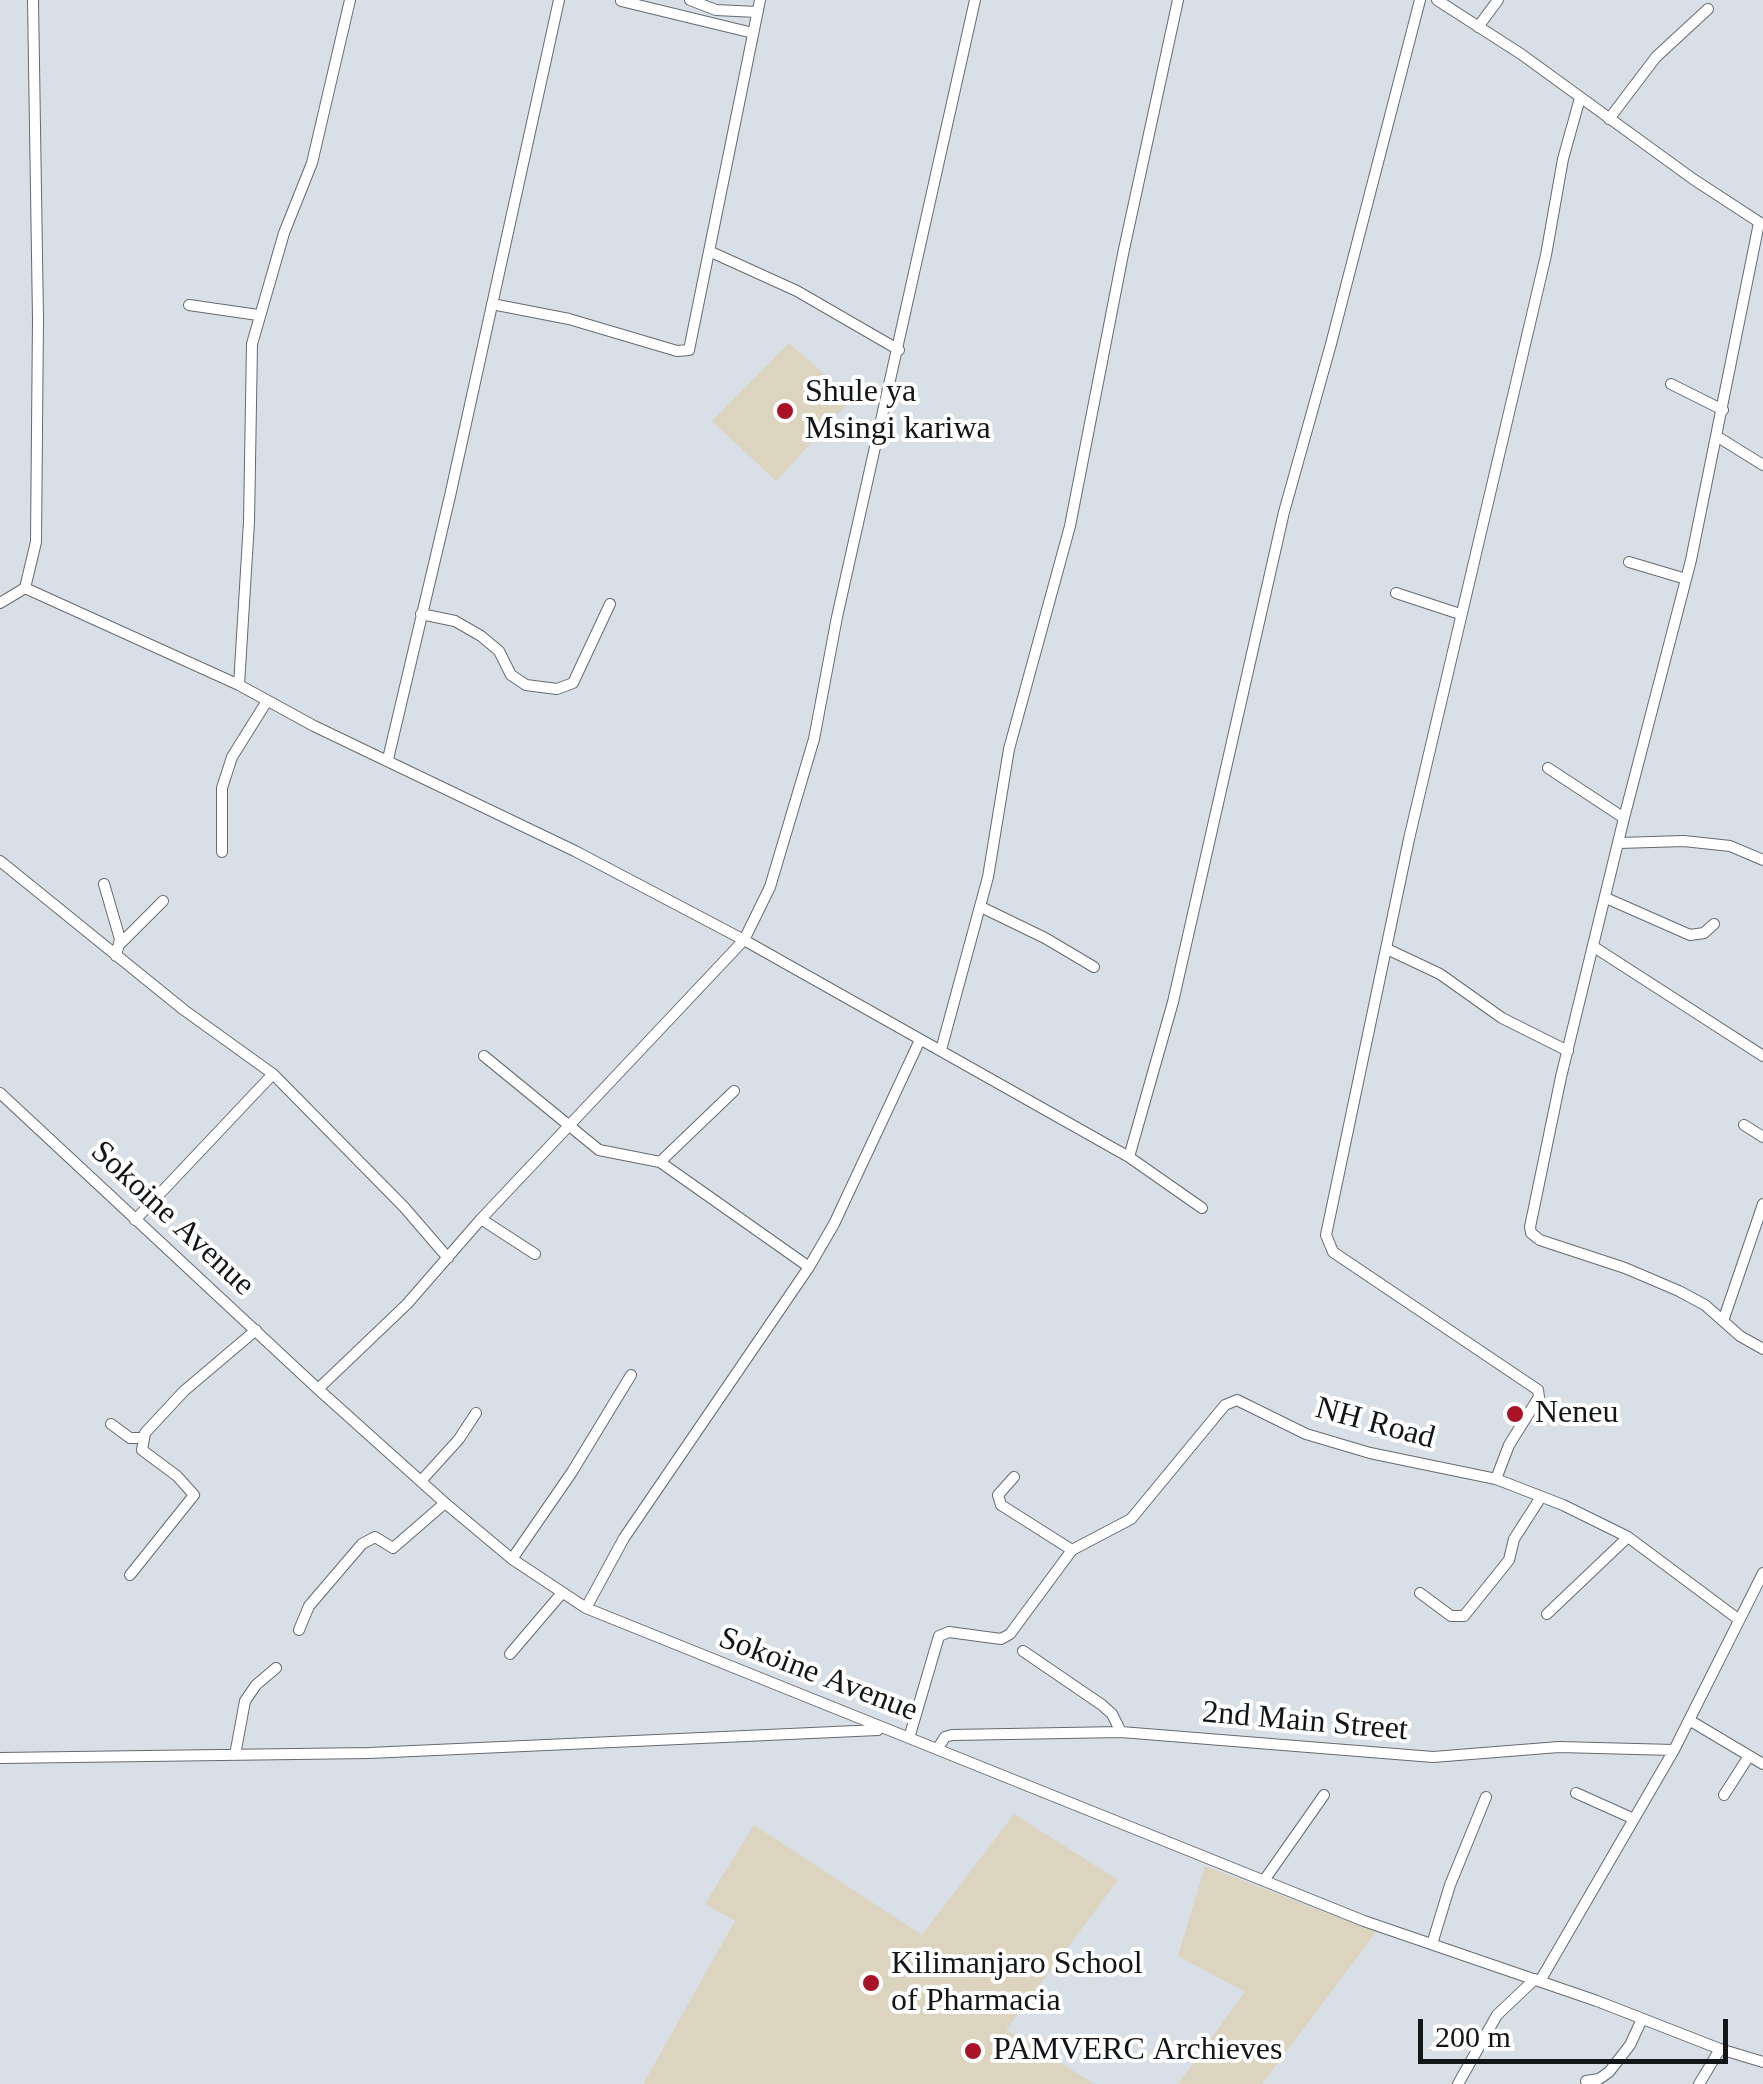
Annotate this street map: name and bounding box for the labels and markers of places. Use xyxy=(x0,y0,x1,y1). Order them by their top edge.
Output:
place label: Shule ya Msingi kariwa xyxy=(805,374,991,449)
marker: Shule ya Msingi kariwa xyxy=(774,400,796,422)
place label: Neneu xyxy=(1535,1395,1619,1433)
marker: Neneu xyxy=(1504,1403,1526,1425)
place label: Kilimanjaro School of Pharmacia xyxy=(891,1946,1143,2021)
marker: Kilimanjaro School of Pharmacia xyxy=(860,1972,882,1994)
place label: PAMVERC Archieves xyxy=(993,2032,1282,2070)
marker: PAMVERC Archieves xyxy=(962,2040,984,2062)

